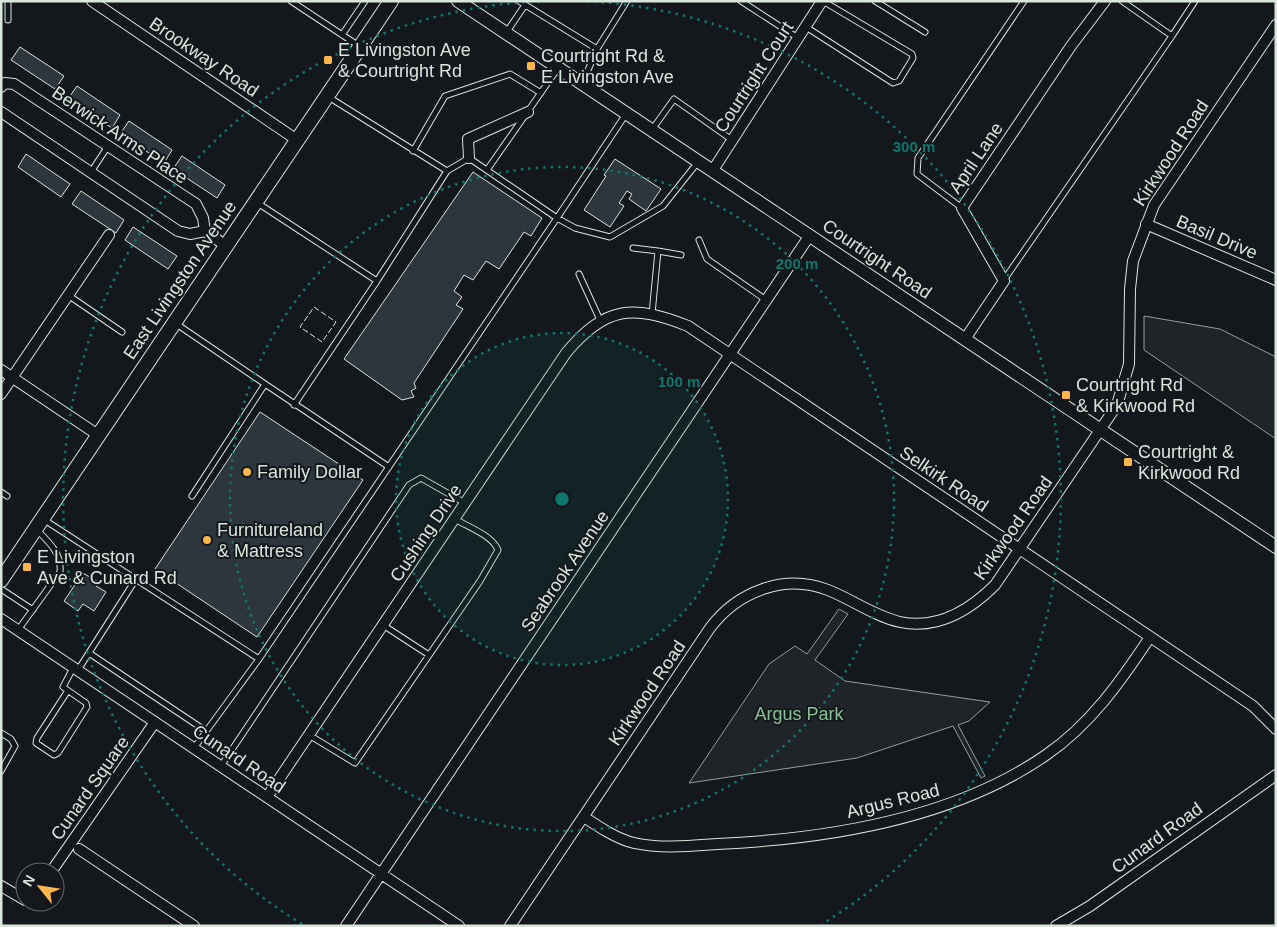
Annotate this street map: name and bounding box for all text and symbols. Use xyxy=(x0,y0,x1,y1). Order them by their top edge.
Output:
street label: Brookway Road xyxy=(146,13,262,101)
street label: Courtright Court xyxy=(711,18,797,136)
place label: E Livingston Ave & Courtright Rd xyxy=(338,40,471,81)
place label: Courtright Rd & E Livingston Ave xyxy=(541,46,674,87)
marker: E Livingston Ave & Courtright Rd xyxy=(322,54,334,66)
marker: Courtright Rd & E Livingston Ave xyxy=(525,60,537,72)
street label: Berwick Arms Place xyxy=(48,82,192,188)
street label: Kirkwood Road xyxy=(1129,96,1213,210)
street label: April Lane xyxy=(945,119,1007,197)
text: 300 m xyxy=(893,138,935,155)
street label: East Livingston Avenue xyxy=(119,197,241,363)
street label: Basil Drive xyxy=(1173,211,1261,263)
street label: Courtright Road xyxy=(819,215,935,303)
text: 200 m xyxy=(776,255,818,272)
text: 100 m xyxy=(658,373,700,390)
place label: Courtright Rd & Kirkwood Rd xyxy=(1076,375,1195,416)
marker: Courtright Rd & Kirkwood Rd xyxy=(1060,389,1072,401)
street label: Selkirk Road xyxy=(896,442,992,516)
place label: Courtright & Kirkwood Rd xyxy=(1138,442,1240,483)
marker: Courtright & Kirkwood Rd xyxy=(1122,456,1134,468)
place label: Family Dollar xyxy=(257,462,362,482)
marker: Family Dollar xyxy=(241,466,253,478)
street label: Kirkwood Road xyxy=(970,472,1056,584)
street label: Cushing Drive xyxy=(386,481,466,585)
centre of rings xyxy=(553,490,571,508)
street label: Seabrook Avenue xyxy=(517,507,613,635)
place label: Furnitureland & Mattress xyxy=(217,520,323,561)
marker: Furnitureland & Mattress xyxy=(201,534,213,546)
place label: E Livingston Ave & Cunard Rd xyxy=(37,547,177,588)
marker: E Livingston Ave & Cunard Rd xyxy=(21,561,33,573)
street label: Kirkwood Road xyxy=(605,637,689,749)
park label: Argus Park xyxy=(754,704,845,724)
street label: Cunard Road xyxy=(189,721,289,797)
street label: Cunard Square xyxy=(47,732,133,844)
street label: Argus Road xyxy=(844,780,942,822)
street label: Cunard Road xyxy=(1108,798,1206,878)
north arrow xyxy=(15,862,65,912)
text: N xyxy=(19,872,38,889)

